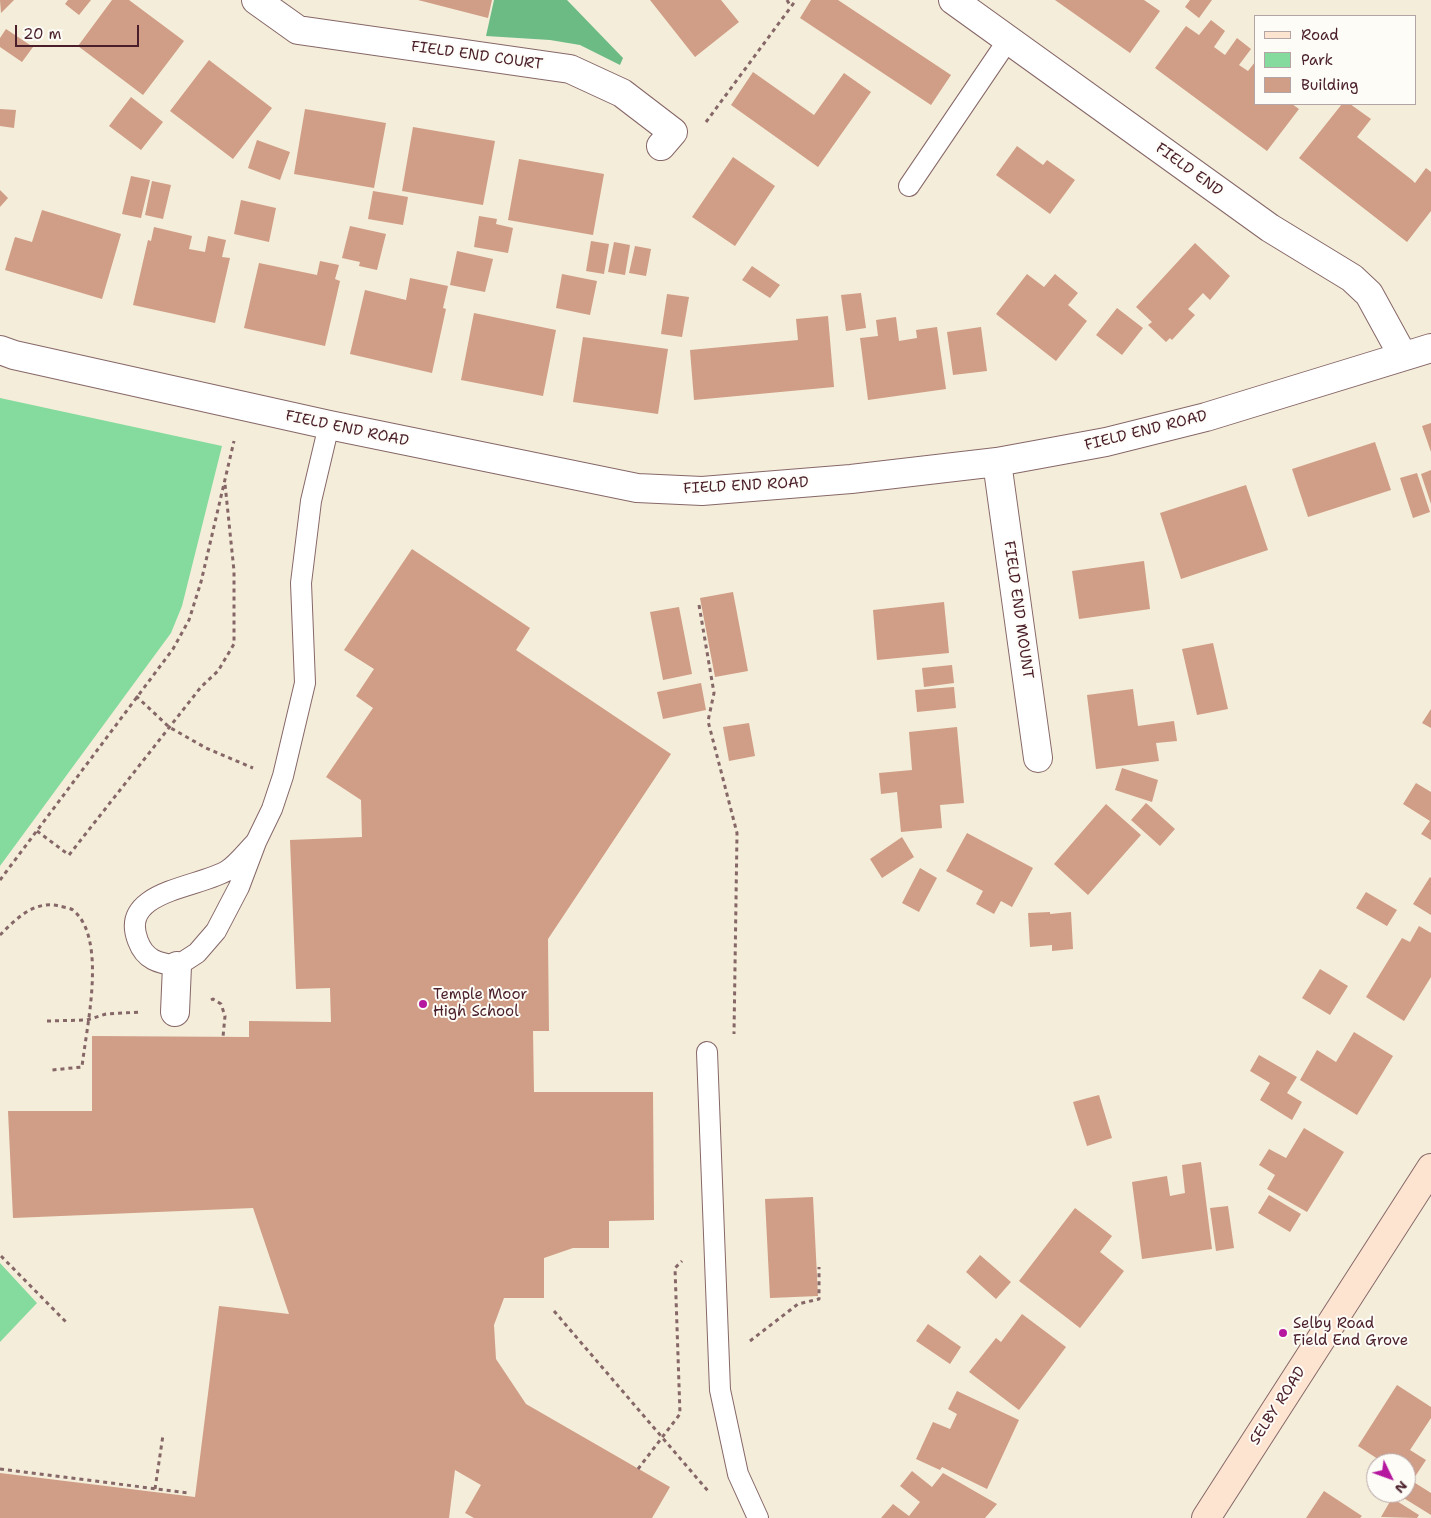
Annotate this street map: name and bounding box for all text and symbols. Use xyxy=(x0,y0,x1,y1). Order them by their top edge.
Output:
scale bar xyxy=(18,15,141,47)
legend xyxy=(1254,15,1416,105)
text: 20 m xyxy=(23,24,62,44)
text: Road xyxy=(1301,25,1339,45)
street label: FIELD END COURT xyxy=(410,38,544,74)
text: Park xyxy=(1301,50,1333,70)
text: Building xyxy=(1301,75,1358,95)
street label: FIELD END xyxy=(1152,140,1226,200)
street label: FIELD END ROAD xyxy=(284,407,410,451)
street label: FIELD END ROAD xyxy=(1083,407,1209,455)
street label: FIELD END ROAD xyxy=(683,474,809,498)
street label: FIELD END MOUNT xyxy=(999,540,1037,680)
place label: Temple Moor High School xyxy=(433,986,527,1021)
marker: Temple Moor High School xyxy=(417,998,429,1010)
place label: Selby Road Field End Grove xyxy=(1293,1315,1408,1350)
marker: Selby Road Field End Grove xyxy=(1277,1327,1289,1339)
street label: SELBY ROAD xyxy=(1246,1364,1310,1448)
north arrow xyxy=(1366,1453,1416,1503)
text: N xyxy=(1391,1477,1412,1498)

